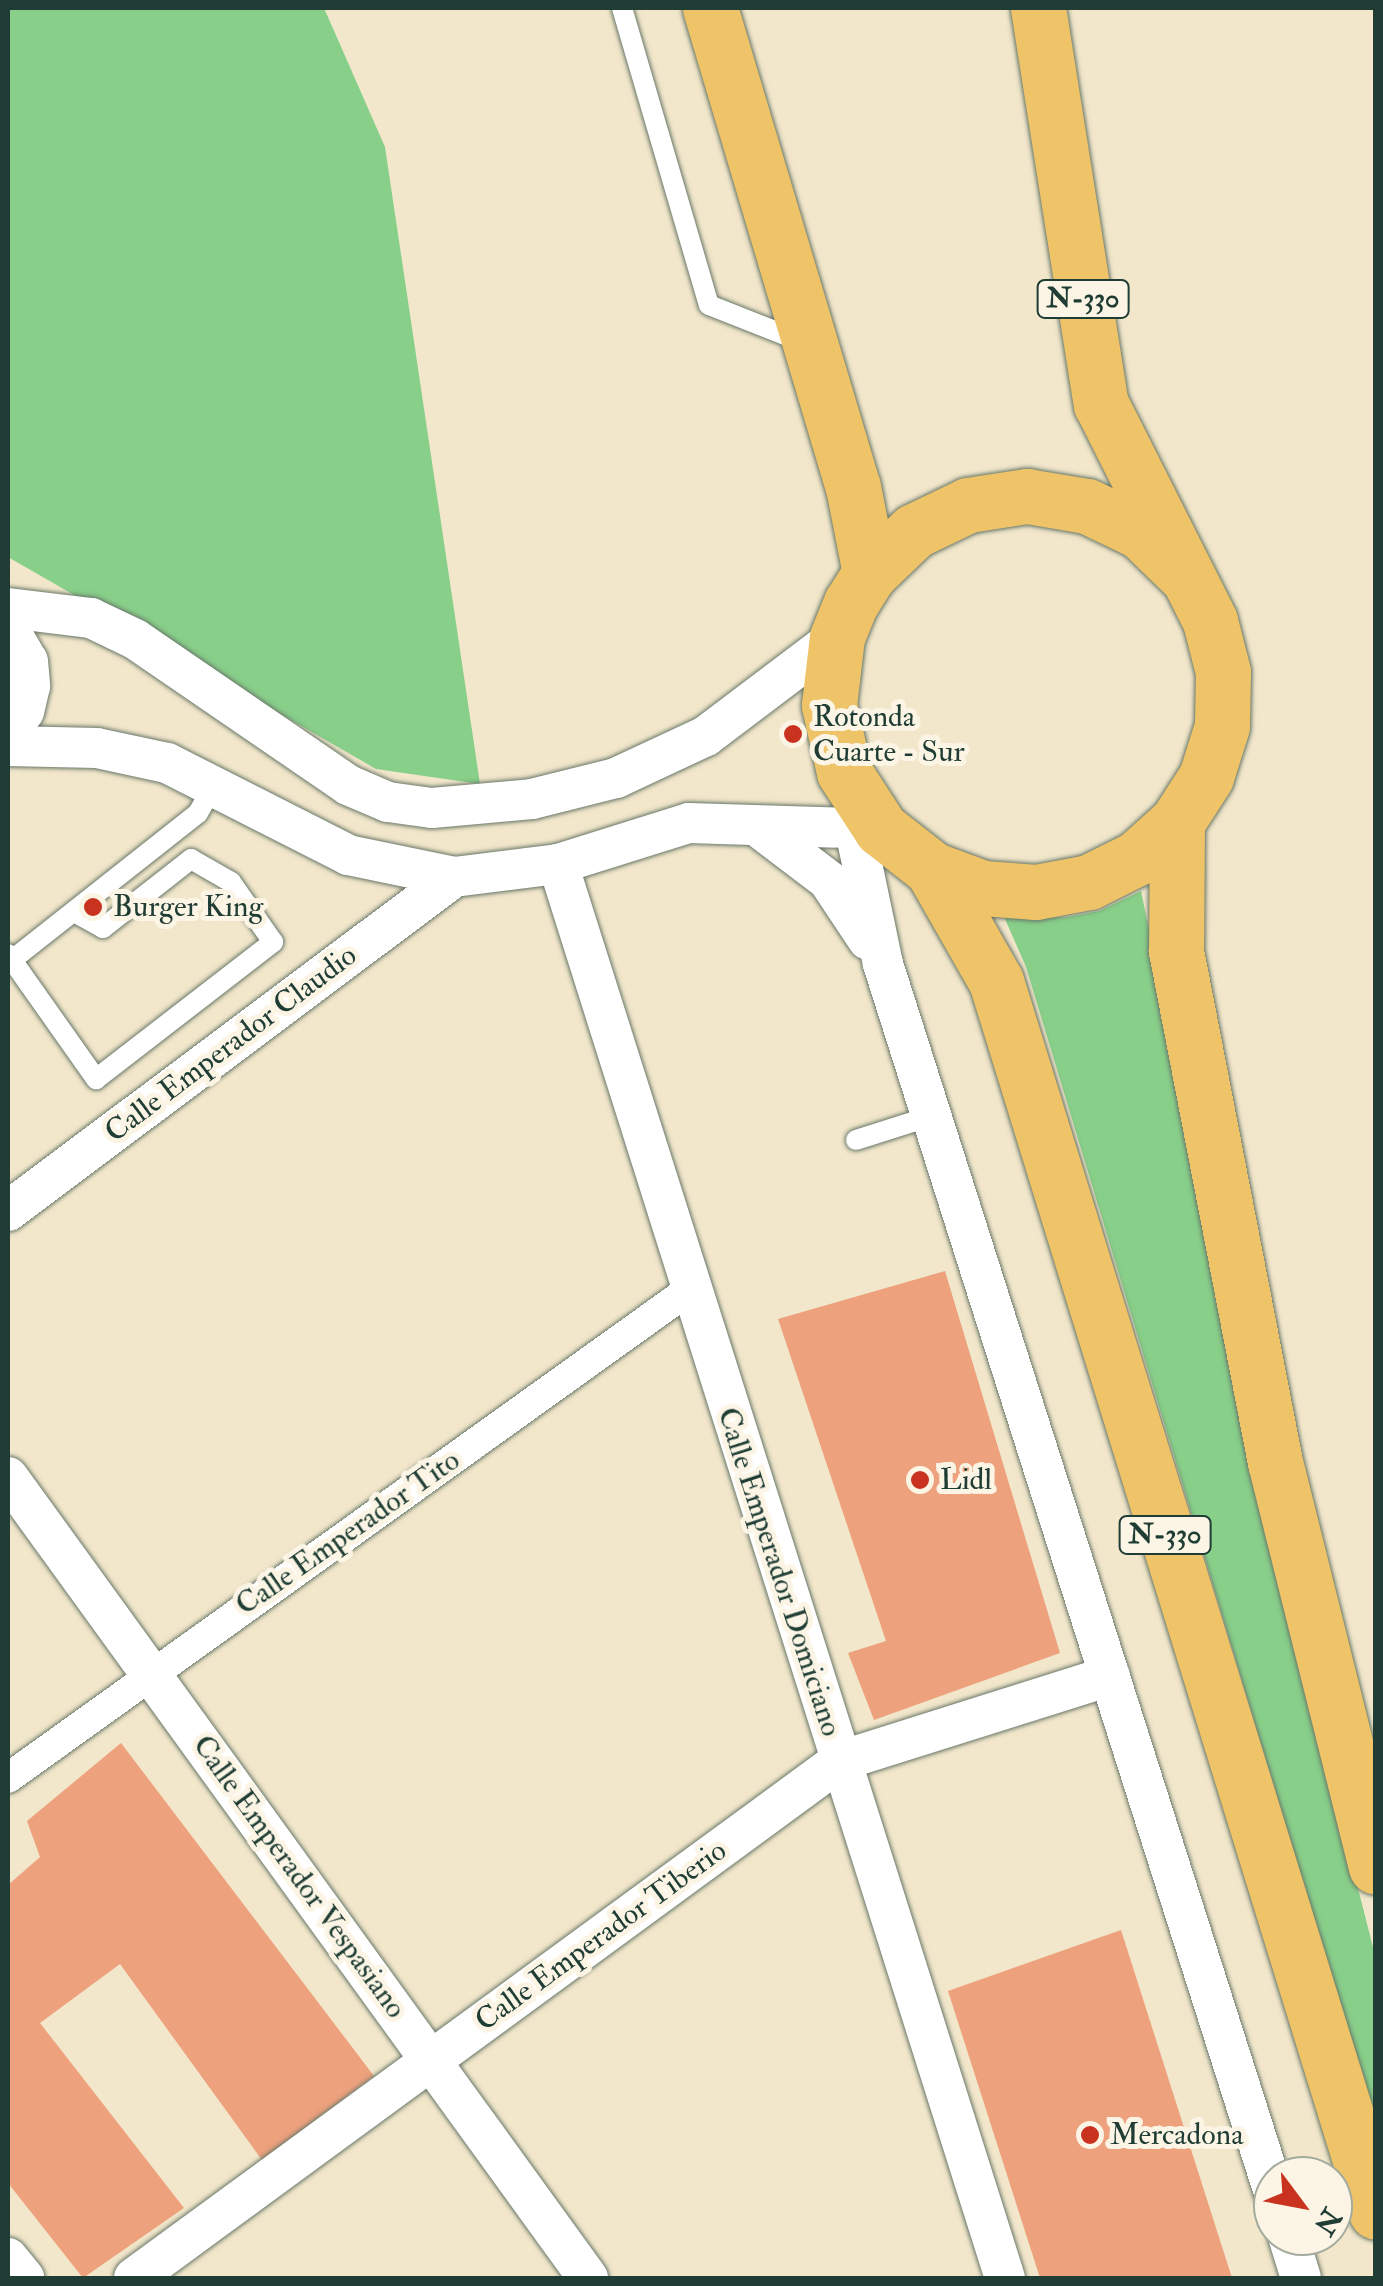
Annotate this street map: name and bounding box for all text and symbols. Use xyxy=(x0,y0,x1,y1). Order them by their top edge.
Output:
road number: N-330 xyxy=(1036,276,1130,322)
place label: Rotonda Cuarte - Sur xyxy=(813,699,965,770)
marker: Rotonda Cuarte - Sur xyxy=(782,723,804,745)
place label: Burger King xyxy=(113,889,263,925)
marker: Burger King xyxy=(82,896,104,918)
street label: Calle Emperador Claudio xyxy=(98,938,364,1150)
street label: Calle Emperador Domiciano xyxy=(709,1403,849,1741)
street label: Calle Emperador Tito xyxy=(229,1442,467,1624)
place label: Lidl xyxy=(940,1462,992,1498)
marker: Lidl xyxy=(909,1469,931,1491)
road number: N-330 xyxy=(1118,1512,1212,1558)
street label: Calle Emperador Vespasiano xyxy=(184,1729,414,2025)
street label: Calle Emperador Tiberio xyxy=(468,1833,734,2039)
place label: Mercadona xyxy=(1110,2117,1244,2153)
marker: Mercadona xyxy=(1079,2124,1101,2146)
north arrow xyxy=(1253,2156,1353,2256)
text: N xyxy=(1306,2201,1349,2241)

